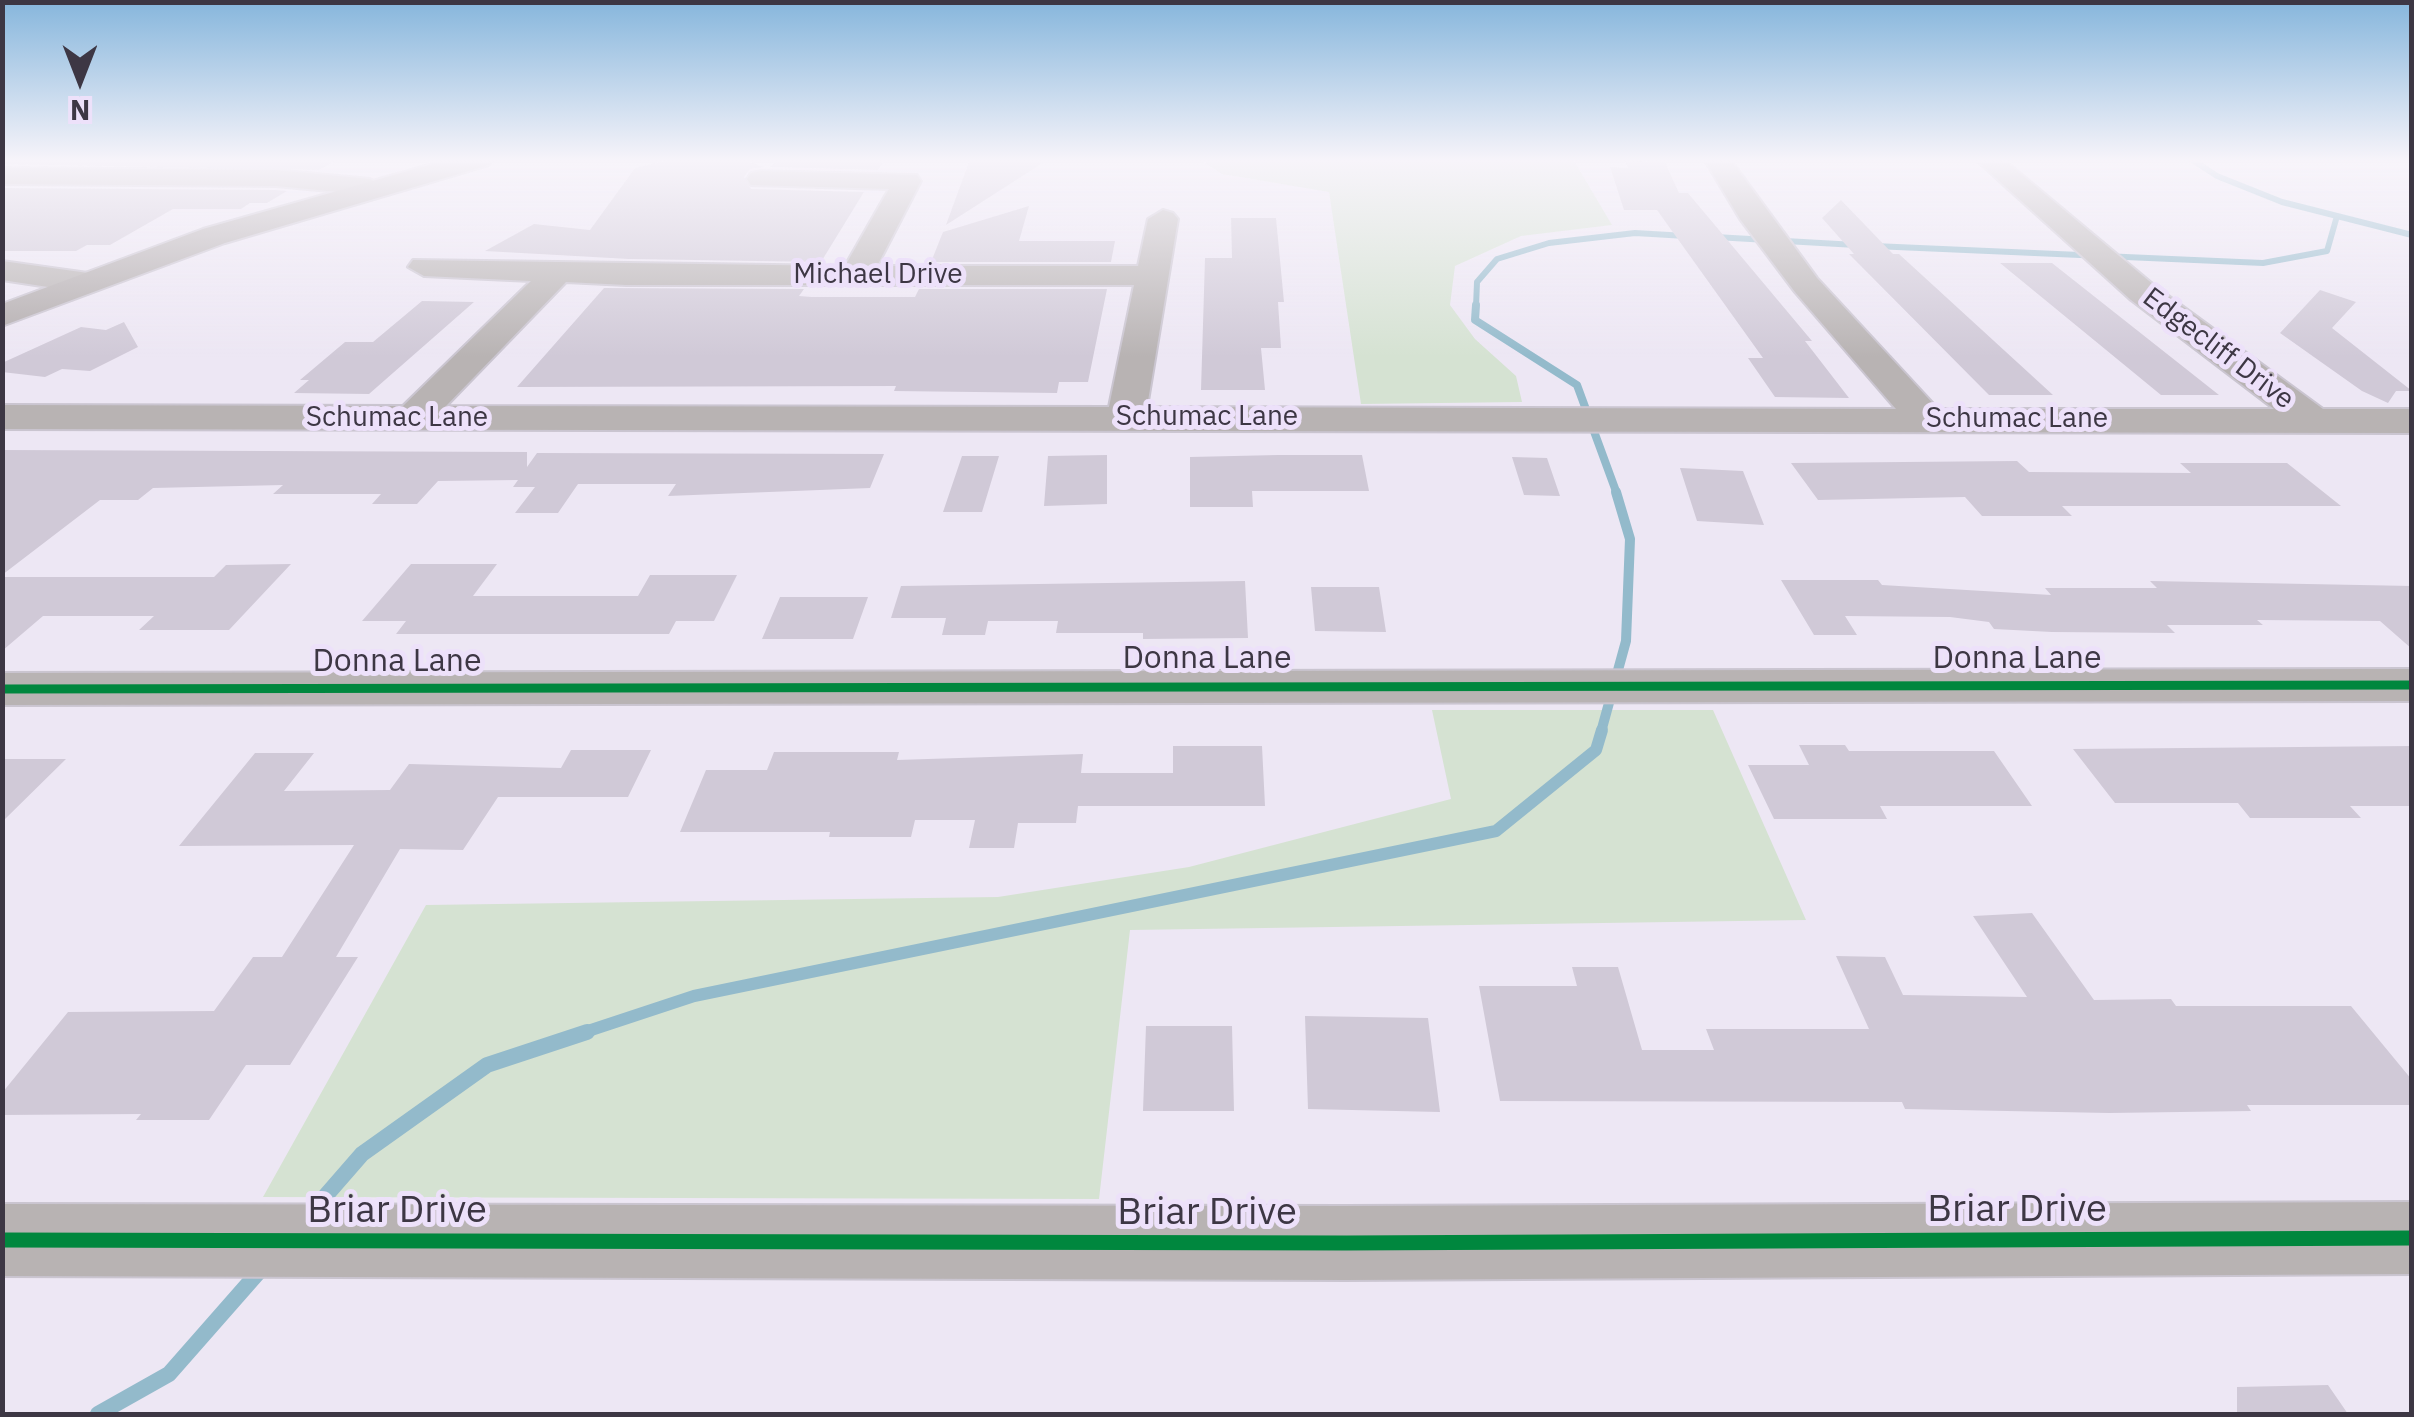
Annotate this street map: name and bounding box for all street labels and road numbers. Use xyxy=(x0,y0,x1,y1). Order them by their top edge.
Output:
street label: Michael Drive xyxy=(793,258,963,292)
street label: Edgecliff Drive xyxy=(2136,281,2300,417)
street label: Schumac Lane xyxy=(1116,400,1298,434)
street label: Schumac Lane xyxy=(306,401,488,435)
street label: Schumac Lane xyxy=(1926,402,2108,436)
street label: Donna Lane xyxy=(1122,640,1292,678)
street label: Donna Lane xyxy=(1932,640,2102,678)
street label: Donna Lane xyxy=(312,643,482,681)
street label: Briar Drive xyxy=(1927,1187,2107,1233)
street label: Briar Drive xyxy=(307,1188,487,1234)
street label: Briar Drive xyxy=(1117,1190,1297,1236)

